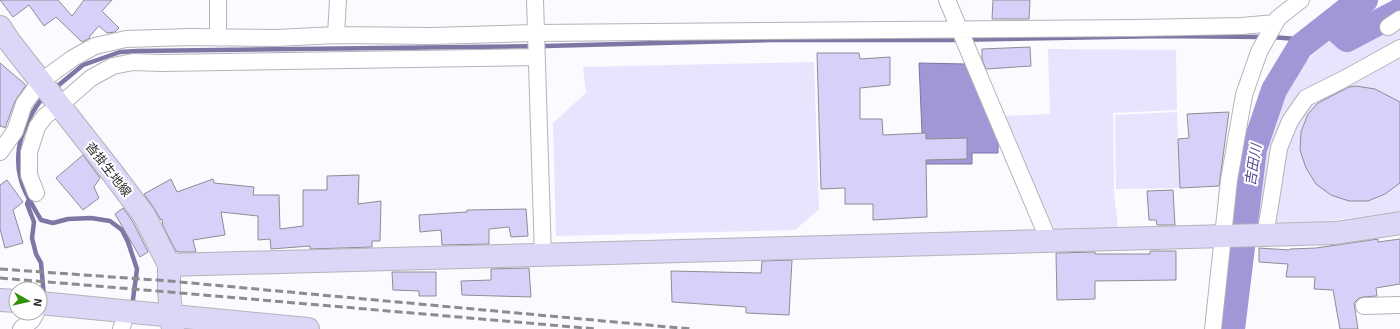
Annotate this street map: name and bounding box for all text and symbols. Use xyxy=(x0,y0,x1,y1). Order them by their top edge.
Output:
street label: 沓掛生地線 xyxy=(83,138,135,200)
water label: 吉田川 xyxy=(1241,141,1264,187)
north arrow xyxy=(8,281,48,321)
text: N xyxy=(31,298,45,307)

